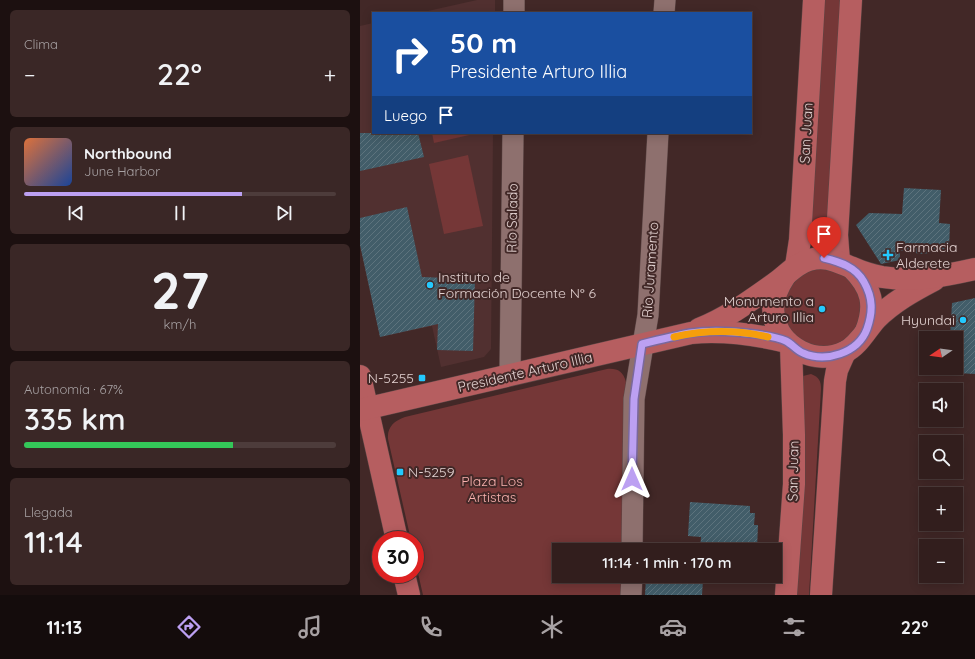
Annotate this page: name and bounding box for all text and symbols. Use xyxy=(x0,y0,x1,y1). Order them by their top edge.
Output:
text: 50 m xyxy=(450,25,517,60)
icon: right xyxy=(384,28,436,80)
text: Clima xyxy=(24,36,58,52)
text: 22° xyxy=(157,55,202,93)
text: Presidente Arturo Illia xyxy=(450,60,627,83)
text: − xyxy=(24,61,35,89)
text: + xyxy=(324,61,336,89)
street label: San Juan xyxy=(795,102,817,164)
icon: arrive xyxy=(435,104,457,126)
text: Luego xyxy=(384,106,427,125)
text: Northbound xyxy=(84,144,172,163)
text: June Harbor xyxy=(84,163,160,179)
street label: Río Salado xyxy=(502,183,522,253)
icon: previous xyxy=(65,202,87,224)
icon: pause xyxy=(169,202,191,224)
icon: next xyxy=(273,202,295,224)
pin xyxy=(807,217,841,258)
street label: Río Juramento xyxy=(638,221,662,319)
icon: arrive xyxy=(813,223,835,245)
place label: Farmacia Alderete xyxy=(896,238,958,272)
marker: Farmacia Alderete xyxy=(883,250,893,260)
text: 27 xyxy=(151,257,209,322)
place label: Instituto de Formación Docente N° 6 xyxy=(438,268,596,302)
marker: Instituto de Formación Docente N° 6 xyxy=(425,280,435,290)
place label: Monumento a Arturo Illia xyxy=(724,292,814,326)
marker: Monumento a Arturo Illia xyxy=(817,304,827,314)
place label: Hyundai xyxy=(901,311,955,329)
marker: Hyundai xyxy=(958,315,968,325)
text: km/h xyxy=(164,316,196,332)
north arrow xyxy=(919,331,963,375)
map controls xyxy=(919,331,963,583)
street label: Presidente Arturo Illia xyxy=(456,348,594,396)
place label: N-5255 xyxy=(368,369,414,387)
marker: N-5255 xyxy=(417,373,427,383)
text: Autonomía · 67% xyxy=(24,381,123,397)
button: sound xyxy=(919,383,963,427)
text: 335 km xyxy=(24,400,126,438)
button: search xyxy=(919,435,963,479)
street label: San Juan xyxy=(783,440,803,502)
position arrow xyxy=(611,458,653,500)
place label: N-5259 xyxy=(408,463,455,481)
marker: N-5259 xyxy=(395,467,405,477)
park label: Plaza Los Artistas xyxy=(461,472,523,506)
button: + xyxy=(919,487,963,531)
text: Llegada xyxy=(24,504,73,520)
text: 11:14 xyxy=(24,523,83,561)
speed limit sign: 30 xyxy=(372,531,424,583)
button: − xyxy=(919,539,963,583)
text: 11:14 · 1 min · 170 m xyxy=(602,553,732,572)
icon: directions xyxy=(175,613,203,641)
icon: music xyxy=(296,613,324,641)
icon: phone xyxy=(417,613,445,641)
icon: climate xyxy=(538,613,566,641)
icon: car xyxy=(659,613,687,641)
icon: filters xyxy=(780,613,808,641)
text: 11:13 xyxy=(46,616,82,639)
text: 22° xyxy=(901,616,928,639)

